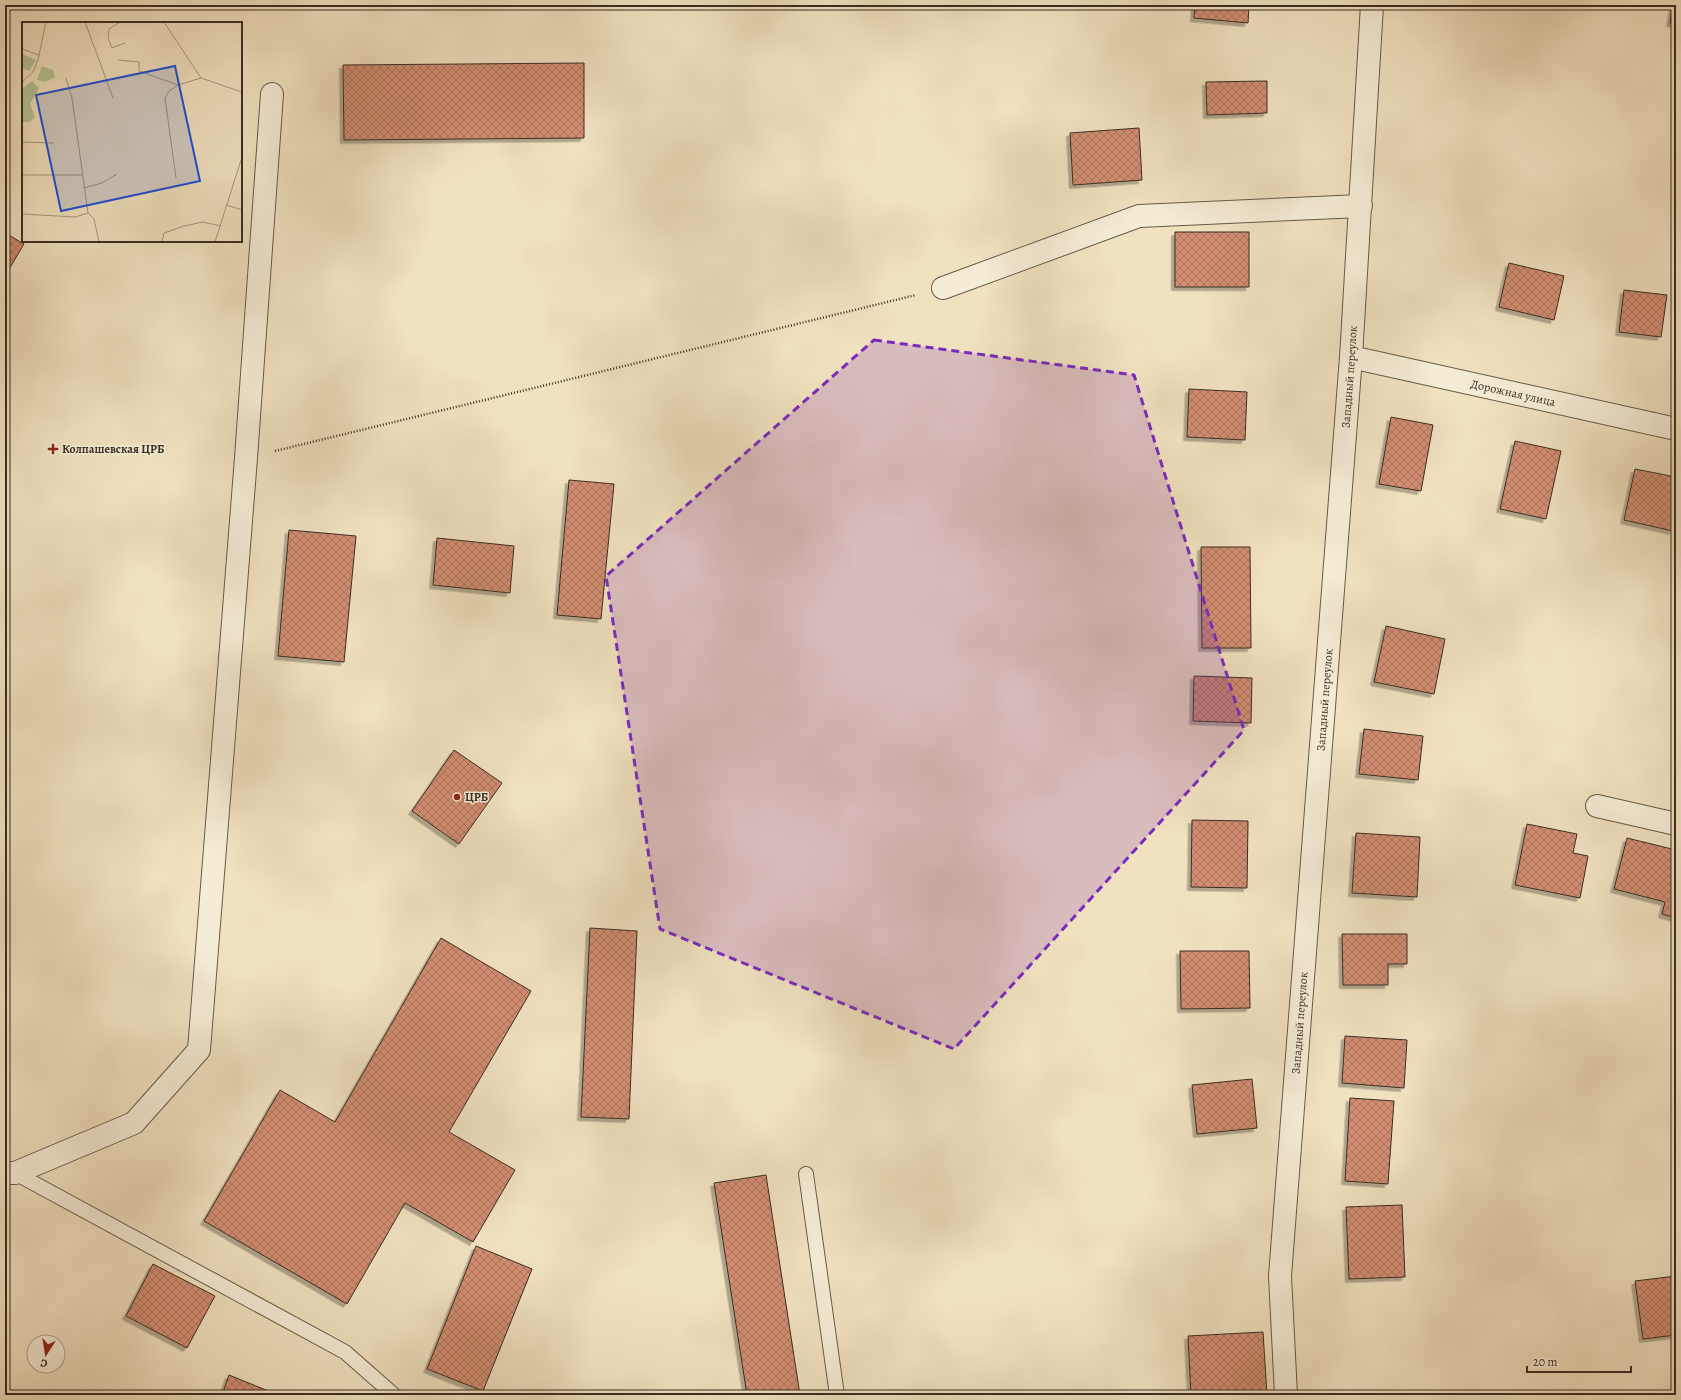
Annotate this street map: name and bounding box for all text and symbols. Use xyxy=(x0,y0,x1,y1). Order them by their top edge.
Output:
inset map xyxy=(22,22,242,242)
street label: Западный переулок xyxy=(1338,325,1361,429)
street label: Дорожная улица xyxy=(1469,376,1557,410)
place label: Колпашевская ЦРБ xyxy=(62,441,164,457)
marker: Колпашевская ЦРБ xyxy=(47,443,59,455)
street label: Западный переулок xyxy=(1313,648,1336,752)
place label: ЦРБ xyxy=(465,789,488,805)
marker: ЦРБ xyxy=(452,792,462,802)
street label: Западный переулок xyxy=(1288,971,1311,1075)
north arrow xyxy=(26,1334,66,1374)
scale bar xyxy=(1527,1348,1631,1374)
text: 20 m xyxy=(1533,1354,1557,1370)
text: С xyxy=(39,1355,49,1371)

